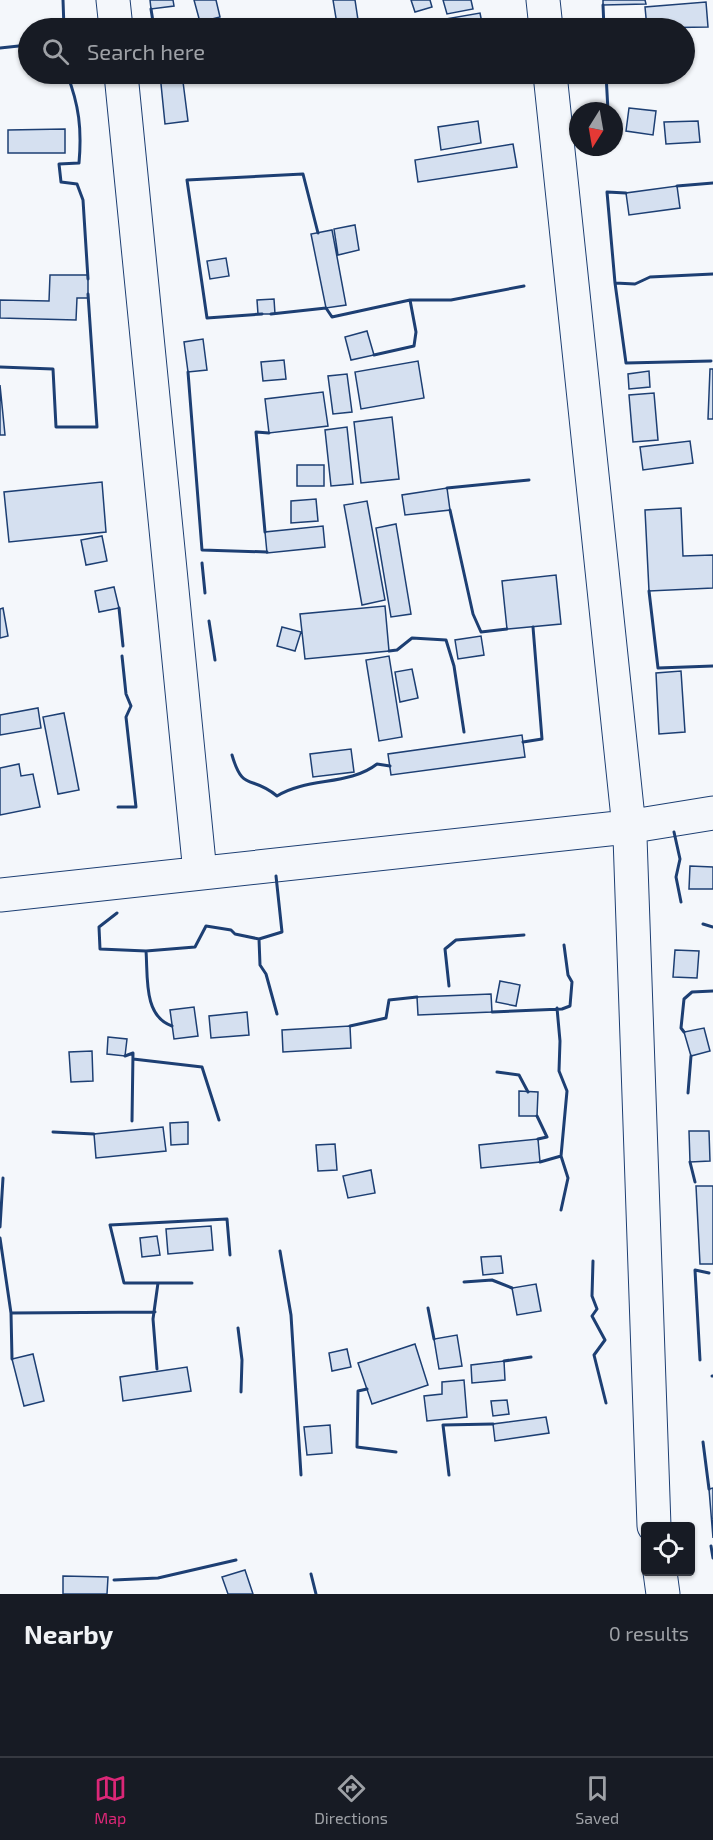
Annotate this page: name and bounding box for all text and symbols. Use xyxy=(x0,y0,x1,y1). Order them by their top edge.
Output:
search box xyxy=(18,18,695,84)
icon: search xyxy=(39,35,72,68)
text: Search here xyxy=(87,38,205,64)
north arrow xyxy=(569,102,623,156)
map controls xyxy=(641,1522,695,1576)
button: locate xyxy=(641,1522,695,1576)
text: Nearby xyxy=(24,1618,113,1649)
text: 0 results xyxy=(609,1621,689,1645)
tab: Map xyxy=(94,1772,127,1827)
tab: Directions xyxy=(314,1772,388,1827)
tab: Saved xyxy=(575,1772,619,1827)

